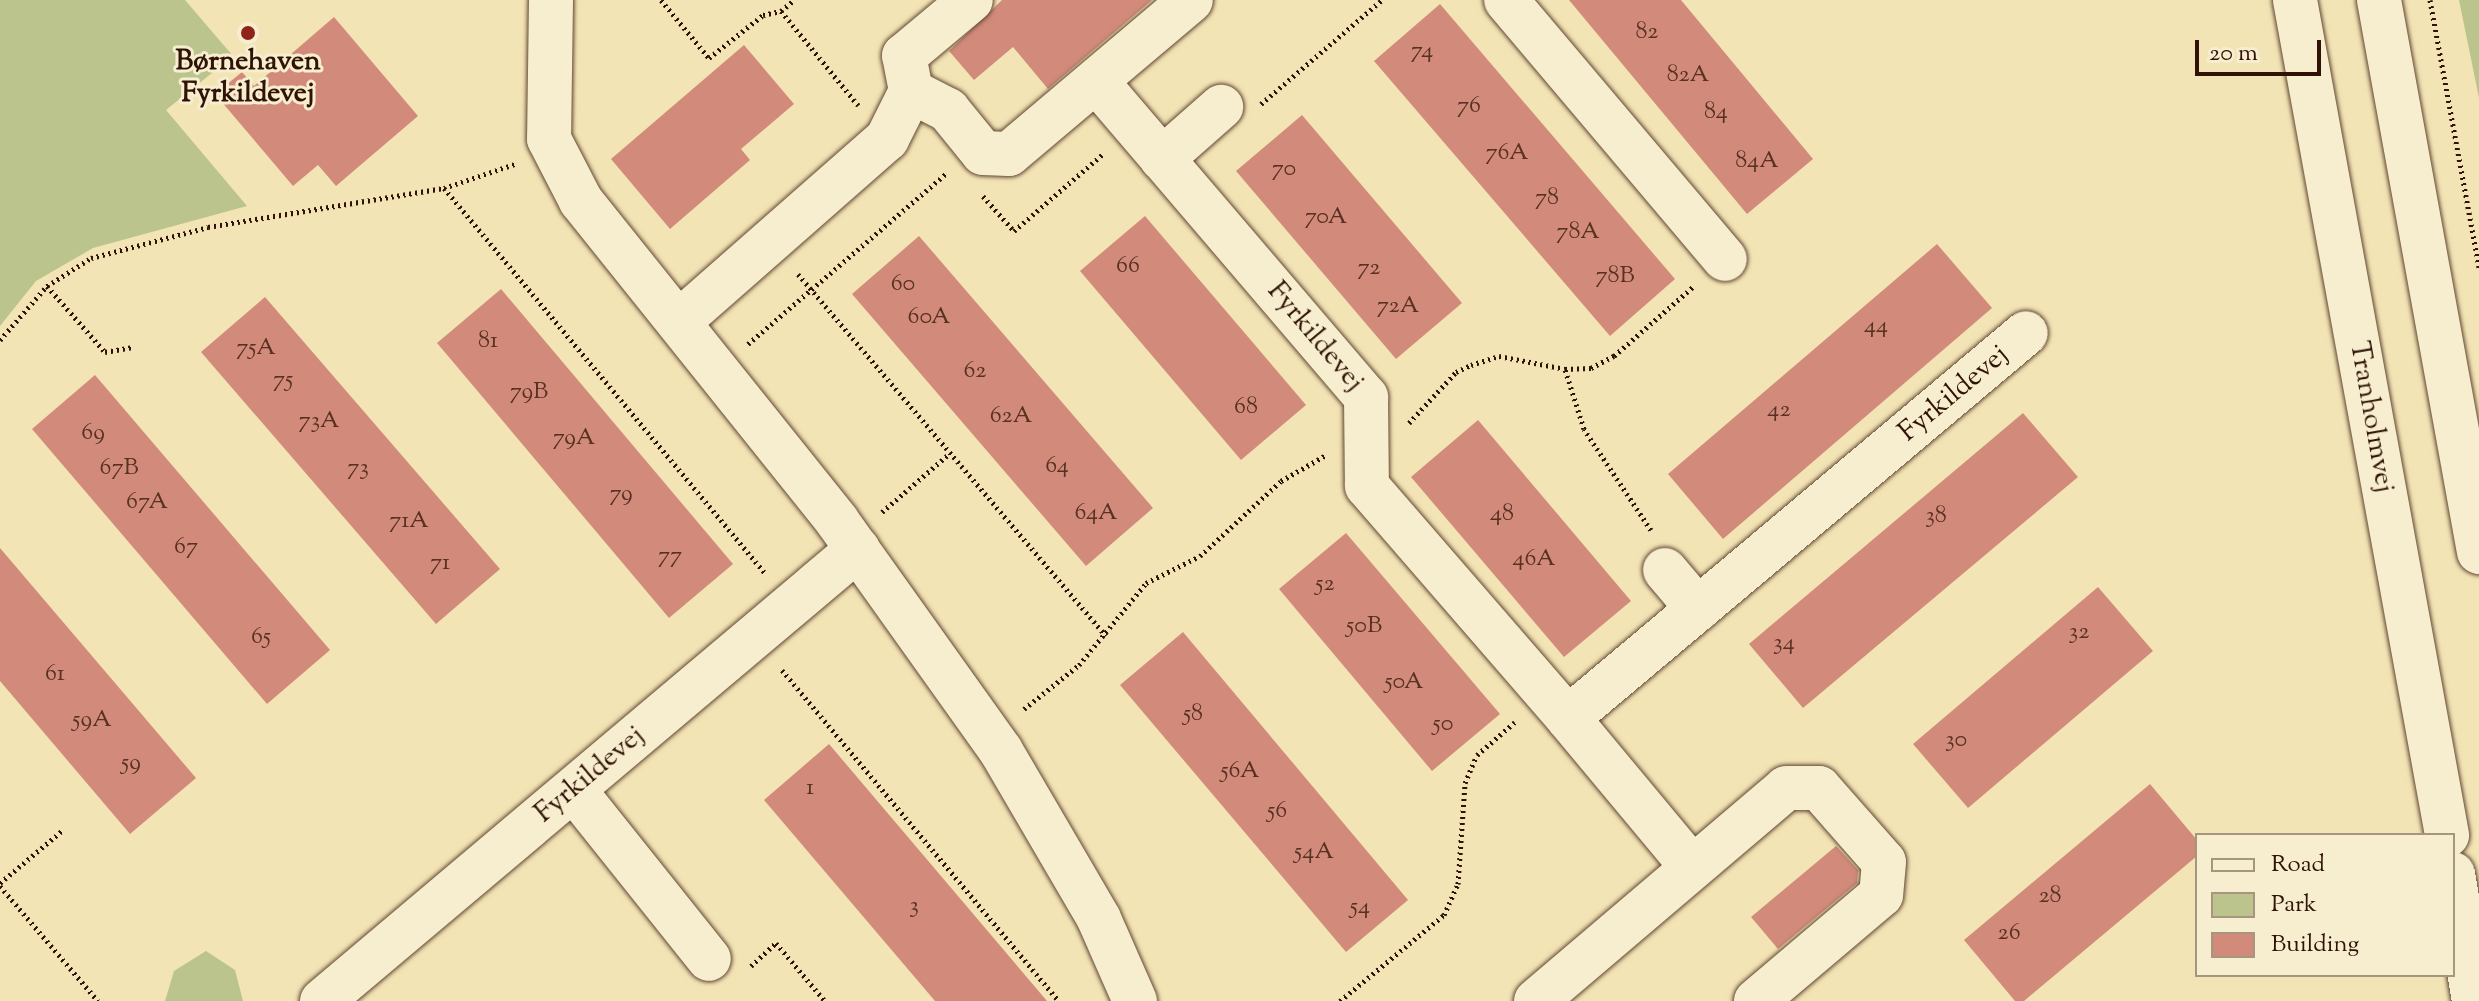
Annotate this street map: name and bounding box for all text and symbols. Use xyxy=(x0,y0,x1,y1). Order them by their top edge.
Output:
house number: 82 xyxy=(1636,19,1658,47)
marker: Børnehaven Fyrkildevej xyxy=(239,24,257,42)
scale bar xyxy=(2199,24,2325,74)
text: 20 m xyxy=(2209,37,2258,71)
house number: 74 xyxy=(1411,38,1433,66)
place label: Børnehaven Fyrkildevej xyxy=(175,45,321,111)
house number: 82A xyxy=(1667,62,1709,90)
house number: 76 xyxy=(1457,93,1481,121)
house number: 84 xyxy=(1704,99,1728,127)
house number: 76A xyxy=(1486,140,1528,168)
house number: 84A xyxy=(1735,148,1779,176)
house number: 70 xyxy=(1272,156,1296,184)
house number: 78 xyxy=(1535,185,1559,213)
house number: 70A xyxy=(1305,204,1347,232)
house number: 78A xyxy=(1556,219,1600,247)
house number: 66 xyxy=(1116,253,1140,281)
house number: 72 xyxy=(1357,255,1381,283)
house number: 78B xyxy=(1595,263,1635,291)
house number: 60 xyxy=(891,271,915,299)
street label: Fyrkildevej xyxy=(1259,275,1371,399)
house number: 72A xyxy=(1377,293,1419,321)
house number: 60A xyxy=(908,304,950,332)
house number: 44 xyxy=(1864,313,1888,341)
house number: 81 xyxy=(478,328,498,356)
house number: 75A xyxy=(236,335,276,363)
street label: Fyrkildevej xyxy=(1892,338,2016,450)
street label: Tranholmvej xyxy=(2341,339,2401,495)
house number: 62 xyxy=(964,358,986,386)
house number: 75 xyxy=(273,367,293,395)
house number: 79B xyxy=(510,379,548,407)
house number: 68 xyxy=(1234,394,1258,422)
house number: 42 xyxy=(1767,397,1791,425)
house number: 62A xyxy=(990,403,1032,431)
house number: 73A xyxy=(298,408,340,436)
house number: 69 xyxy=(81,420,105,448)
house number: 79A xyxy=(553,425,595,453)
house number: 64 xyxy=(1045,453,1069,481)
house number: 67B xyxy=(99,455,139,483)
house number: 73 xyxy=(347,455,369,483)
house number: 79 xyxy=(609,481,633,509)
house number: 67A xyxy=(126,489,168,517)
house number: 64A xyxy=(1074,500,1118,528)
house number: 48 xyxy=(1490,501,1514,529)
house number: 38 xyxy=(1925,503,1947,531)
house number: 71A xyxy=(389,508,429,536)
house number: 67 xyxy=(174,534,198,562)
house number: 77 xyxy=(658,543,682,571)
house number: 46A xyxy=(1513,546,1555,574)
house number: 71 xyxy=(430,550,450,578)
house number: 52 xyxy=(1315,571,1335,599)
house number: 50B xyxy=(1346,613,1382,641)
house number: 32 xyxy=(2069,619,2089,647)
house number: 65 xyxy=(251,624,271,652)
house number: 34 xyxy=(1773,630,1795,658)
house number: 61 xyxy=(45,661,65,689)
house number: 50A xyxy=(1384,669,1424,697)
house number: 58 xyxy=(1183,701,1203,729)
house number: 59A xyxy=(72,707,112,735)
house number: 50 xyxy=(1433,711,1453,739)
street label: Fyrkildevej xyxy=(528,719,652,831)
house number: 30 xyxy=(1945,727,1967,755)
house number: 59 xyxy=(121,750,141,778)
house number: 56A xyxy=(1220,758,1260,786)
house number: 1 xyxy=(806,775,814,803)
house number: 56 xyxy=(1267,798,1287,826)
legend xyxy=(2195,833,2455,977)
house number: 54A xyxy=(1294,839,1334,867)
text: Road xyxy=(2271,848,2325,882)
house number: 28 xyxy=(2038,883,2062,911)
text: Park xyxy=(2271,888,2317,922)
house number: 3 xyxy=(909,893,919,921)
house number: 54 xyxy=(1350,894,1370,922)
house number: 26 xyxy=(1997,920,2021,948)
text: Building xyxy=(2271,928,2359,962)

